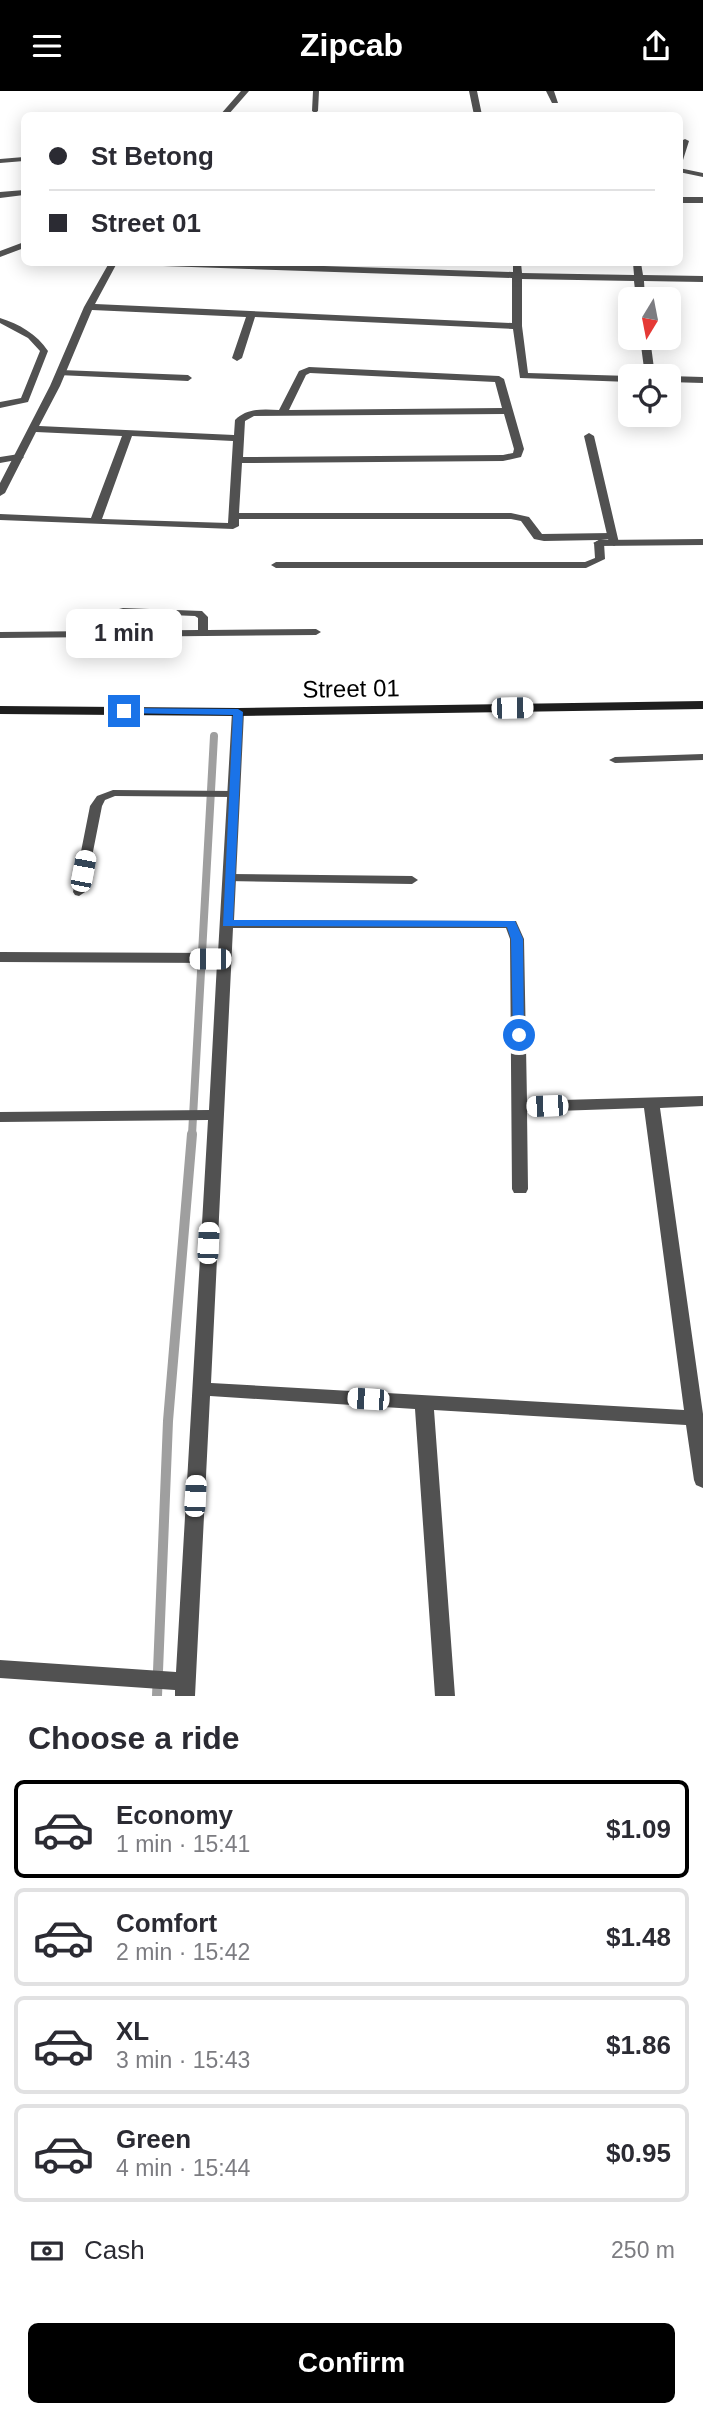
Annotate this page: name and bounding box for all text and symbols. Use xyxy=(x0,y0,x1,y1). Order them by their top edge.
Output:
icon: menu xyxy=(28,27,66,65)
text: Zipcab xyxy=(300,27,403,63)
icon: share xyxy=(637,27,675,65)
text: St Betong xyxy=(91,141,214,171)
text: Street 01 xyxy=(91,208,201,238)
north arrow xyxy=(618,287,681,350)
map controls xyxy=(618,287,681,427)
button: locate xyxy=(618,364,681,427)
callout: 1 min xyxy=(66,609,182,659)
text: 1 min xyxy=(94,620,154,646)
street label: Street 01 xyxy=(302,674,400,703)
route end xyxy=(108,695,140,727)
car xyxy=(491,697,534,719)
car xyxy=(69,848,98,894)
car xyxy=(190,949,232,970)
route start xyxy=(503,1019,535,1051)
car xyxy=(526,1095,569,1117)
car xyxy=(197,1221,220,1265)
car xyxy=(347,1387,390,1411)
car xyxy=(184,1474,207,1518)
text: Choose a ride xyxy=(28,1720,240,1756)
icon: car xyxy=(32,1798,95,1861)
text: Economy xyxy=(116,1800,233,1830)
text: $1.09 xyxy=(606,1814,671,1844)
text: 1 min · 15:41 xyxy=(116,1831,250,1857)
icon: car xyxy=(32,1906,95,1969)
text: Comfort xyxy=(116,1908,217,1938)
text: $1.48 xyxy=(606,1922,671,1952)
text: 2 min · 15:42 xyxy=(116,1939,250,1965)
icon: car xyxy=(32,2014,95,2077)
text: XL xyxy=(116,2016,149,2046)
text: $1.86 xyxy=(606,2030,671,2060)
text: 3 min · 15:43 xyxy=(116,2047,250,2073)
icon: car xyxy=(32,2122,95,2185)
text: Green xyxy=(116,2124,191,2154)
text: $0.95 xyxy=(606,2138,671,2168)
text: 4 min · 15:44 xyxy=(116,2155,250,2181)
icon: cash xyxy=(28,2232,66,2270)
text: Cash xyxy=(84,2235,145,2265)
text: 250 m xyxy=(611,2237,675,2263)
button: Confirm xyxy=(28,2323,675,2403)

